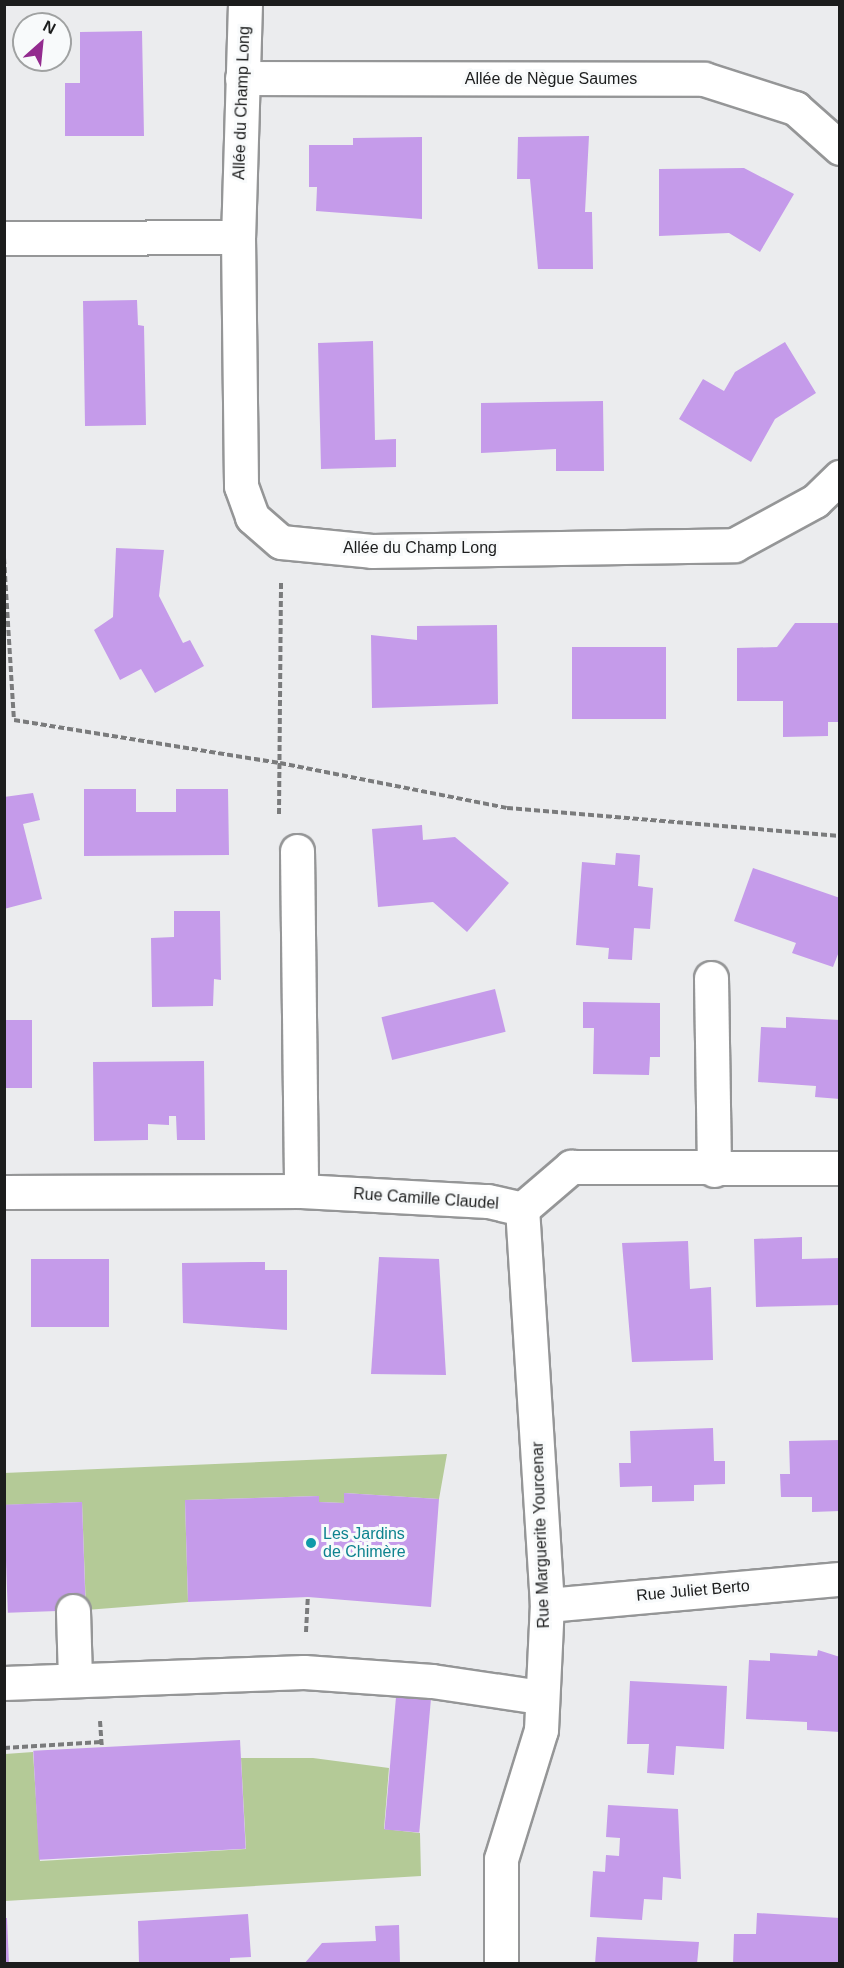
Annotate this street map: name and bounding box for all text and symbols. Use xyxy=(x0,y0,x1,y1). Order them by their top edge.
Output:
north arrow xyxy=(12,12,72,72)
text: N xyxy=(40,17,59,37)
street label: Allée du Champ Long xyxy=(230,26,254,180)
street label: Allée de Nègue Saumes xyxy=(465,69,637,89)
street label: Allée du Champ Long xyxy=(343,538,497,558)
street label: Rue Camille Claudel xyxy=(353,1184,499,1214)
street label: Rue Marguerite Yourcenar xyxy=(528,1441,554,1629)
place label: Les Jardins de Chimère xyxy=(323,1524,406,1562)
marker: Les Jardins de Chimère xyxy=(304,1536,318,1550)
street label: Rue Juliet Berto xyxy=(635,1576,751,1606)

